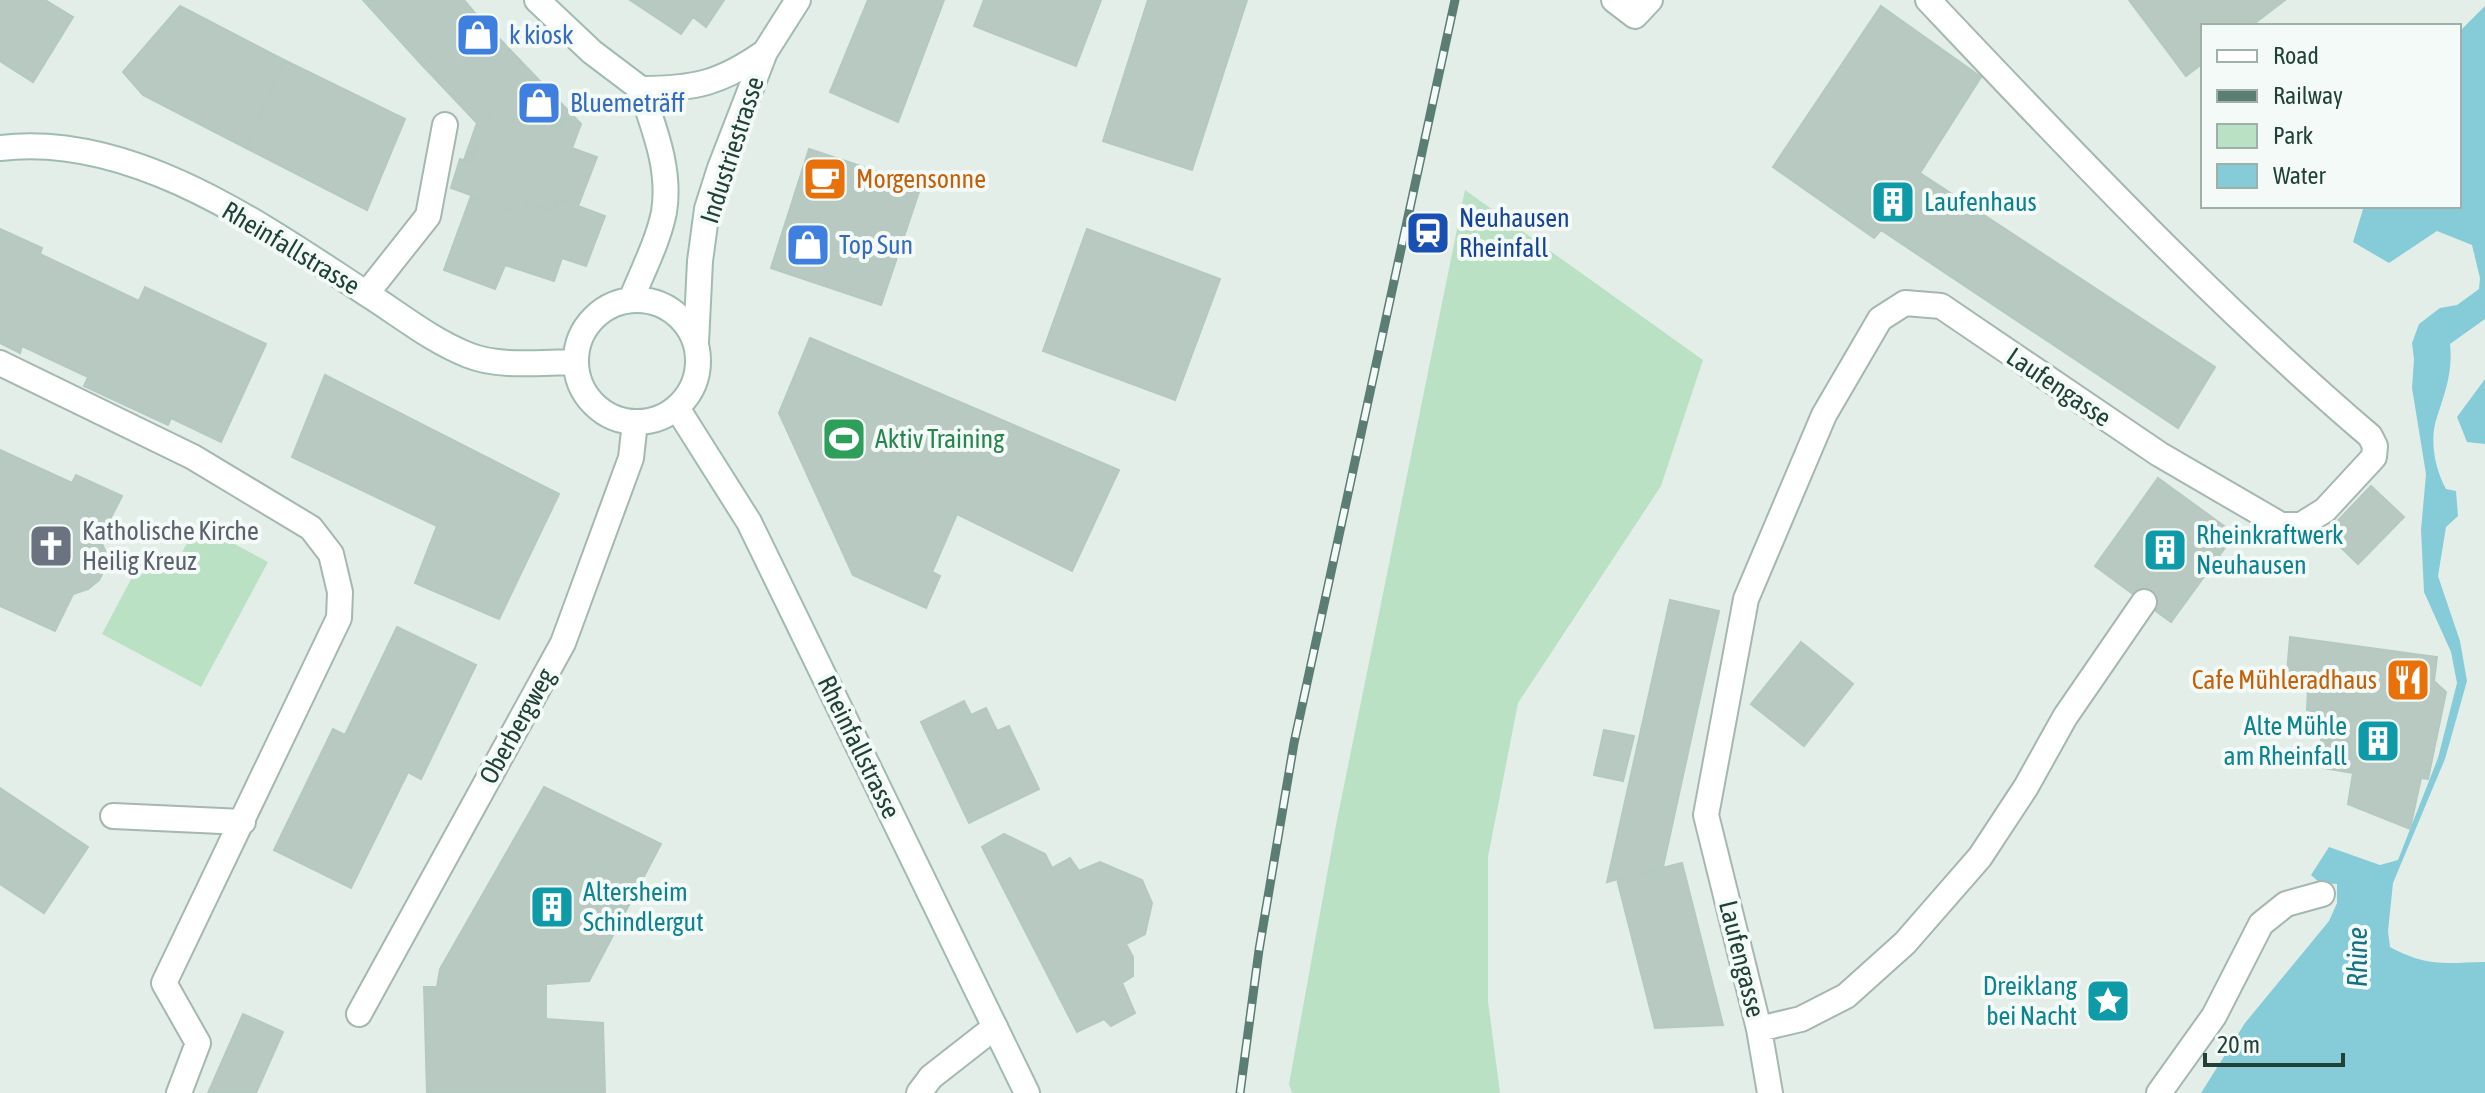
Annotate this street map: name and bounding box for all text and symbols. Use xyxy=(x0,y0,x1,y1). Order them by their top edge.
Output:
shop icon: k kiosk xyxy=(454,11,502,59)
place label: k kiosk xyxy=(509,20,573,50)
legend xyxy=(2201,24,2461,208)
text: Road xyxy=(2273,42,2319,69)
street label: Industriestrasse xyxy=(694,73,770,227)
shop icon: Bluemeträff xyxy=(515,79,563,127)
text: Railway xyxy=(2273,82,2343,109)
place label: Bluemeträff xyxy=(570,88,685,118)
text: Park xyxy=(2273,122,2314,149)
cafe icon: Morgensonne xyxy=(801,155,849,203)
text: Water xyxy=(2273,162,2326,189)
place label: Morgensonne xyxy=(856,164,986,194)
building icon: Laufenhaus xyxy=(1869,178,1917,226)
place label: Laufenhaus xyxy=(1924,187,2037,217)
street label: Rheinfallstrasse xyxy=(217,195,365,301)
place label: Neuhausen Rheinfall xyxy=(1459,203,1570,263)
station icon: Neuhausen Rheinfall xyxy=(1404,209,1452,257)
shop icon: Top Sun xyxy=(784,221,832,269)
place label: Top Sun xyxy=(839,230,913,260)
street label: Laufengasse xyxy=(2001,341,2117,433)
sports icon: Aktiv Training xyxy=(820,415,868,463)
place label: Aktiv Training xyxy=(875,424,1005,454)
place label: Katholische Kirche Heilig Kreuz xyxy=(82,516,259,576)
place label: Rheinkraftwerk Neuhausen xyxy=(2196,520,2344,580)
church icon: Katholische Kirche Heilig Kreuz xyxy=(27,522,75,570)
building icon: Rheinkraftwerk Neuhausen xyxy=(2141,526,2189,574)
restaurant icon: Cafe Mühleradhaus xyxy=(2384,656,2432,704)
street label: Oberbergweg xyxy=(473,662,561,789)
place label: Cafe Mühleradhaus xyxy=(2192,665,2377,695)
street label: Rheinfallstrasse xyxy=(812,671,906,823)
place label: Alte Mühle am Rheinfall xyxy=(2224,711,2347,771)
building icon: Alte Mühle am Rheinfall xyxy=(2354,717,2402,765)
place label: Altersheim Schindlergut xyxy=(583,877,704,937)
building icon: Altersheim Schindlergut xyxy=(528,883,576,931)
street label: Laufengasse xyxy=(1713,898,1771,1020)
water label: Rhine xyxy=(2341,927,2373,987)
place label: Dreiklang bei Nacht xyxy=(1983,971,2078,1031)
place icon: Dreiklang bei Nacht xyxy=(2084,977,2132,1025)
scale bar xyxy=(2205,1017,2343,1067)
text: 20 m xyxy=(2217,1031,2260,1058)

